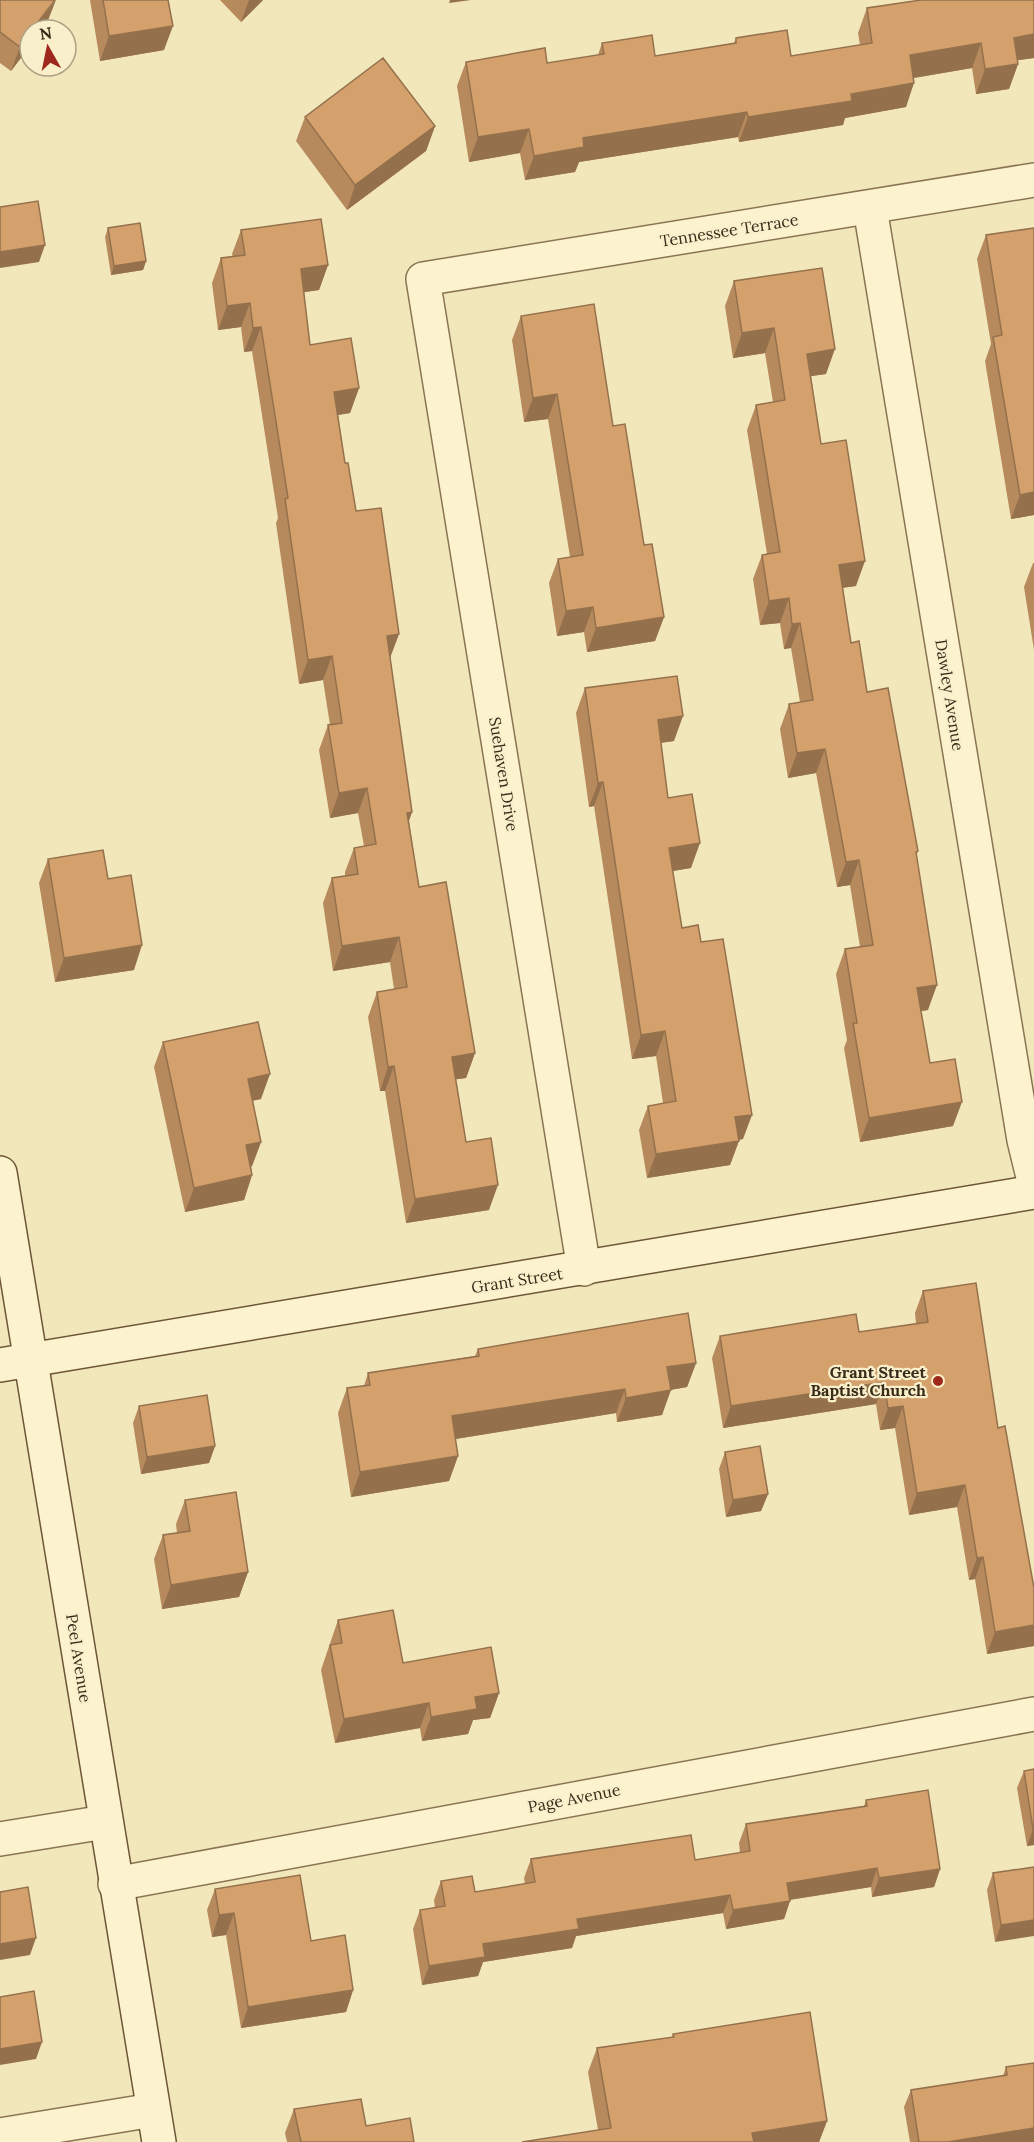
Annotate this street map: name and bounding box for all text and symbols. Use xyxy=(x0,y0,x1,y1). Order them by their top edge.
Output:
north arrow xyxy=(18,18,78,78)
text: N xyxy=(38,22,53,44)
street label: Tennessee Terrace xyxy=(658,209,800,251)
street label: Dawley Avenue xyxy=(931,638,969,752)
street label: Suehaven Drive xyxy=(485,715,523,833)
street label: Grant Street xyxy=(470,1263,565,1297)
place label: Grant Street Baptist Church xyxy=(810,1362,926,1400)
marker: Grant Street Baptist Church xyxy=(931,1374,945,1388)
street label: Peel Avenue xyxy=(62,1612,96,1704)
street label: Page Avenue xyxy=(526,1779,622,1817)

